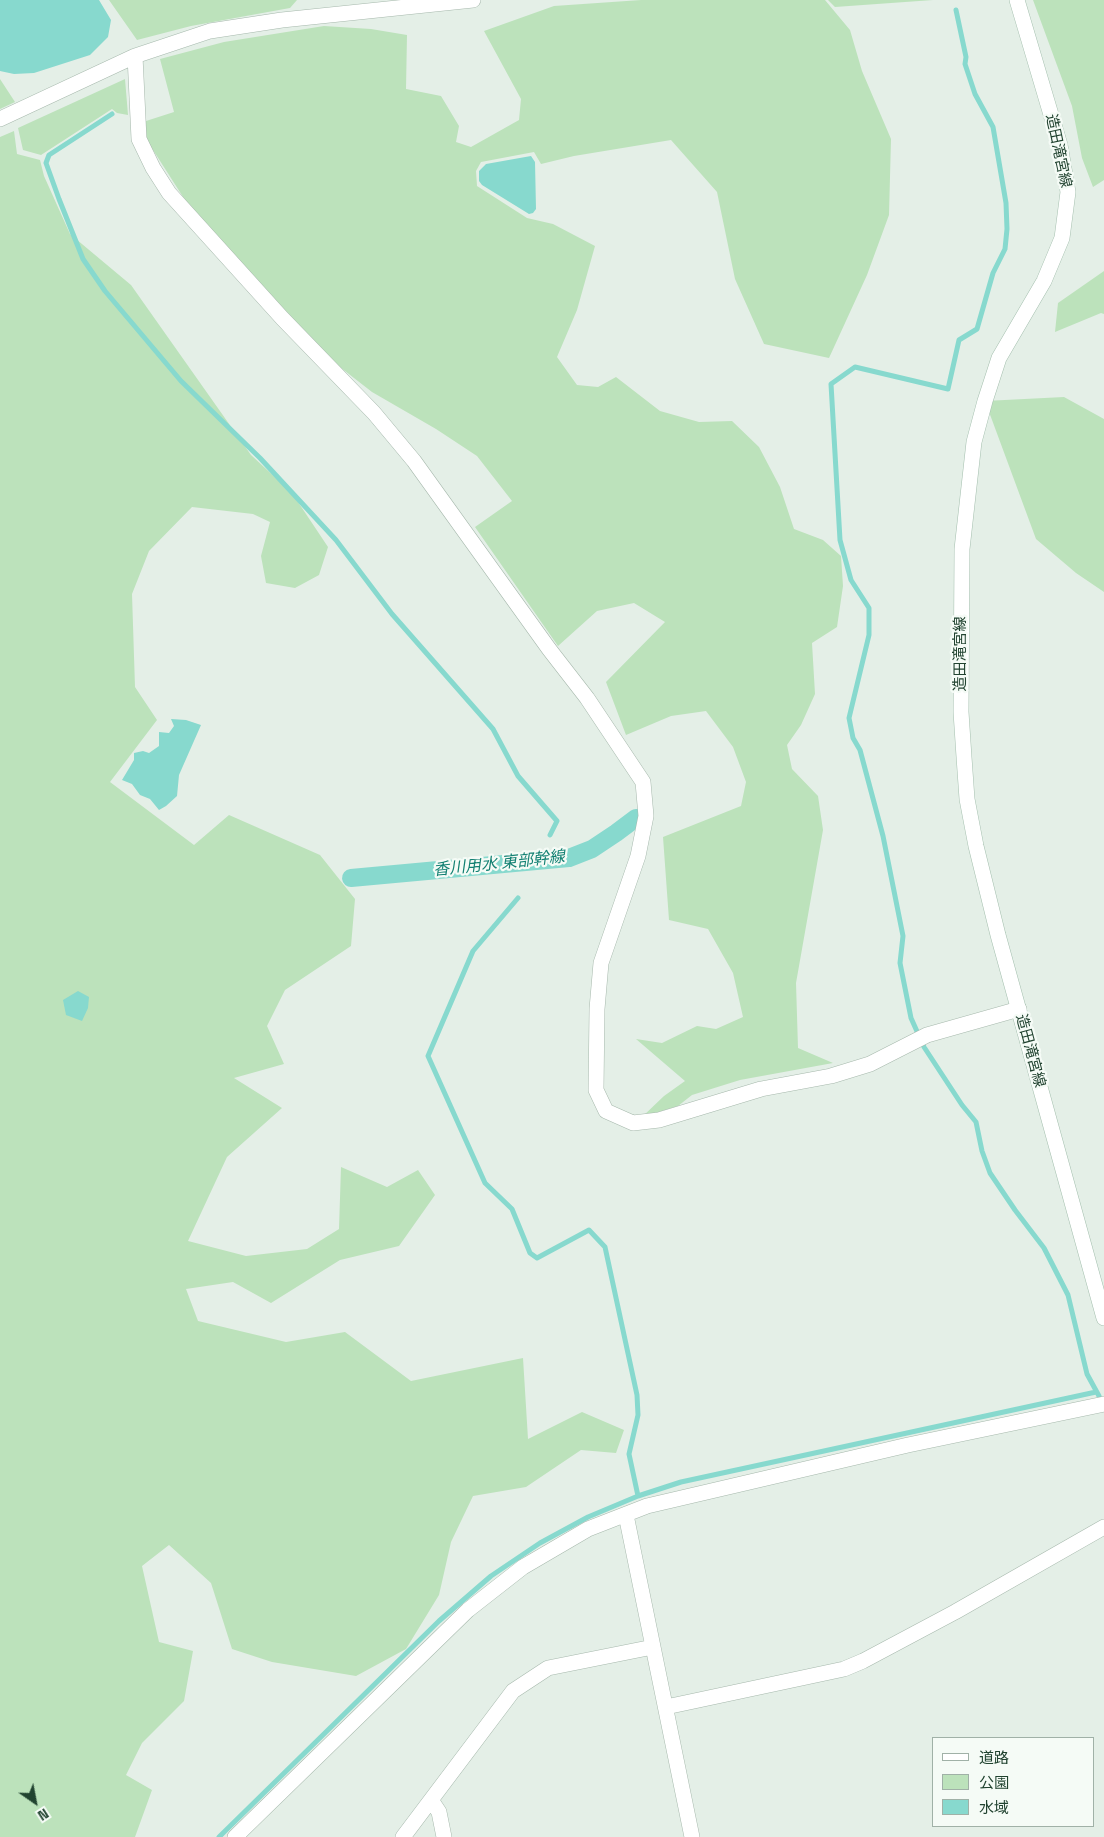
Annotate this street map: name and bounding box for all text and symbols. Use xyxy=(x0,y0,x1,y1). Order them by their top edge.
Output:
street label: 造田滝宮線 xyxy=(1041,112,1075,190)
street label: 造田滝宮線 xyxy=(952,617,970,691)
water label: 香川用水 東部幹線 xyxy=(432,848,566,880)
street label: 造田滝宮線 xyxy=(1012,1012,1048,1090)
legend xyxy=(932,1737,1094,1827)
text: 道路 xyxy=(979,1748,1009,1767)
text: 公園 xyxy=(979,1773,1009,1792)
north arrow xyxy=(10,1777,60,1827)
text: 水域 xyxy=(979,1798,1009,1817)
text: N xyxy=(34,1804,52,1825)

